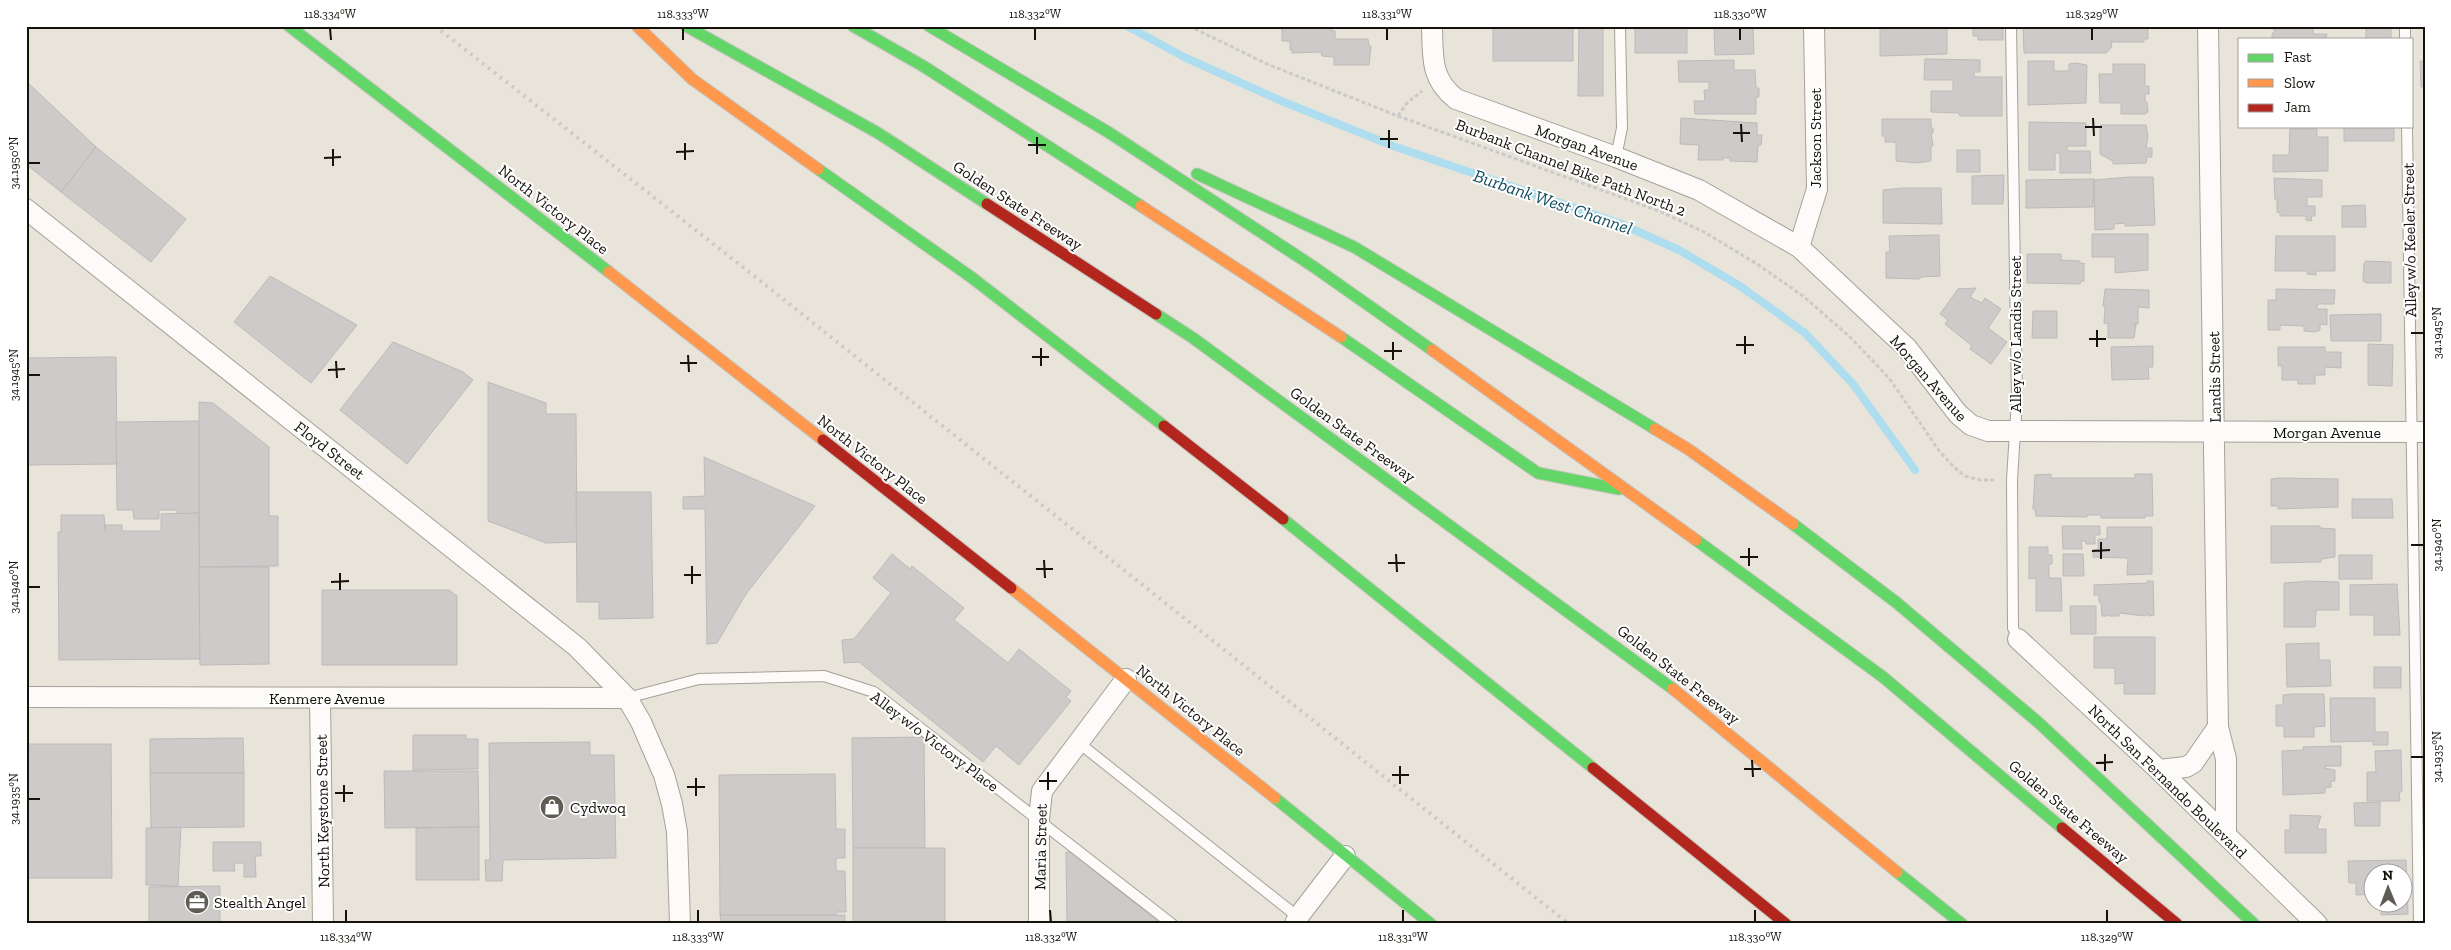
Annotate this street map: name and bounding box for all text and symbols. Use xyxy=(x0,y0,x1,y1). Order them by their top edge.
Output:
text: 118.334°W xyxy=(304,7,357,21)
text: 118.333°W xyxy=(657,7,710,21)
text: 118.332°W xyxy=(1009,7,1062,21)
text: 118.331°W xyxy=(1362,7,1413,21)
text: 118.330°W xyxy=(1714,7,1767,21)
text: 118.329°W xyxy=(2066,7,2119,21)
legend xyxy=(2238,38,2414,128)
text: Fast xyxy=(2284,48,2312,66)
text: Slow xyxy=(2284,74,2316,92)
street label: Jackson Street xyxy=(1806,88,1825,188)
text: Jam xyxy=(2284,98,2311,116)
street label: Burbank Channel Bike Path North 2 xyxy=(1453,115,1689,220)
street label: Morgan Avenue xyxy=(1533,120,1641,175)
text: 34.1950°N xyxy=(7,137,21,189)
street label: Golden State Freeway xyxy=(950,157,1087,255)
street label: North Victory Place xyxy=(495,161,613,258)
street label: Alley w/o Keeler Street xyxy=(2399,162,2420,317)
water label: Burbank West Channel xyxy=(1471,164,1635,240)
street label: Alley w/o Landis Street xyxy=(2006,255,2025,413)
text: 34.1945°N xyxy=(2430,307,2444,359)
street label: Morgan Avenue xyxy=(1886,331,1971,425)
street label: Landis Street xyxy=(2204,331,2225,423)
text: 34.1945°N xyxy=(7,349,21,401)
street label: Golden State Freeway xyxy=(1286,383,1420,487)
street label: North Victory Place xyxy=(814,411,932,508)
street label: Floyd Street xyxy=(291,417,369,484)
street label: Morgan Avenue xyxy=(2273,423,2381,442)
text: 34.1940°N xyxy=(2430,518,2444,571)
text: 34.1940°N xyxy=(7,560,21,613)
street label: Golden State Freeway xyxy=(1614,621,1744,729)
street label: North Victory Place xyxy=(1132,661,1249,760)
street label: Alley w/o Victory Place xyxy=(867,687,1002,796)
street label: Kenmere Avenue xyxy=(269,689,385,708)
street label: North San Fernando Boulevard xyxy=(2084,701,2251,862)
text: 34.1935°N xyxy=(2430,731,2444,783)
street label: North Keystone Street xyxy=(312,734,333,888)
street label: Golden State Freeway xyxy=(2005,756,2133,867)
text: 34.1935°N xyxy=(7,773,21,825)
shop icon: Cydwoq xyxy=(539,794,565,820)
place label: Cydwoq xyxy=(570,798,626,817)
street label: Maria Street xyxy=(1030,804,1051,890)
north arrow xyxy=(2364,862,2414,912)
text: N xyxy=(2382,867,2394,884)
office icon: Stealth Angel xyxy=(184,889,210,915)
place label: Stealth Angel xyxy=(214,893,306,912)
text: 118.334°W xyxy=(320,930,373,944)
text: 118.333°W xyxy=(672,930,725,944)
text: 118.332°W xyxy=(1025,930,1078,944)
text: 118.331°W xyxy=(1378,930,1429,944)
text: 118.330°W xyxy=(1729,930,1782,944)
text: 118.329°W xyxy=(2081,930,2134,944)

